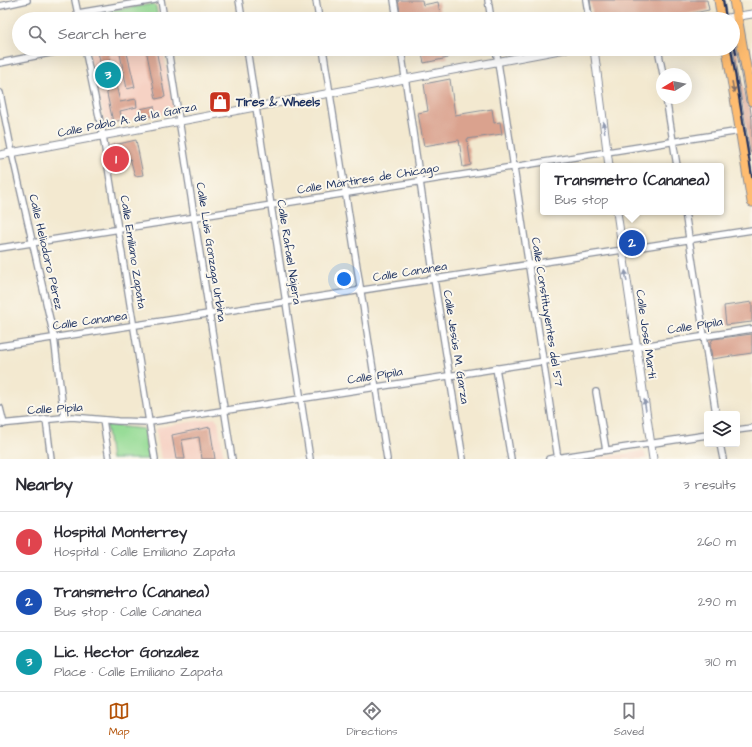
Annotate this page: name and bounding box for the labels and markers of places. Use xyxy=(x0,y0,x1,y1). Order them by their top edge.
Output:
pin: 3 xyxy=(95,60,121,90)
shop icon: Tires & Wheels xyxy=(207,89,233,115)
place label: Tires & Wheels xyxy=(235,94,320,111)
pin: 1 xyxy=(103,144,129,174)
pin: 2 xyxy=(619,228,645,258)

